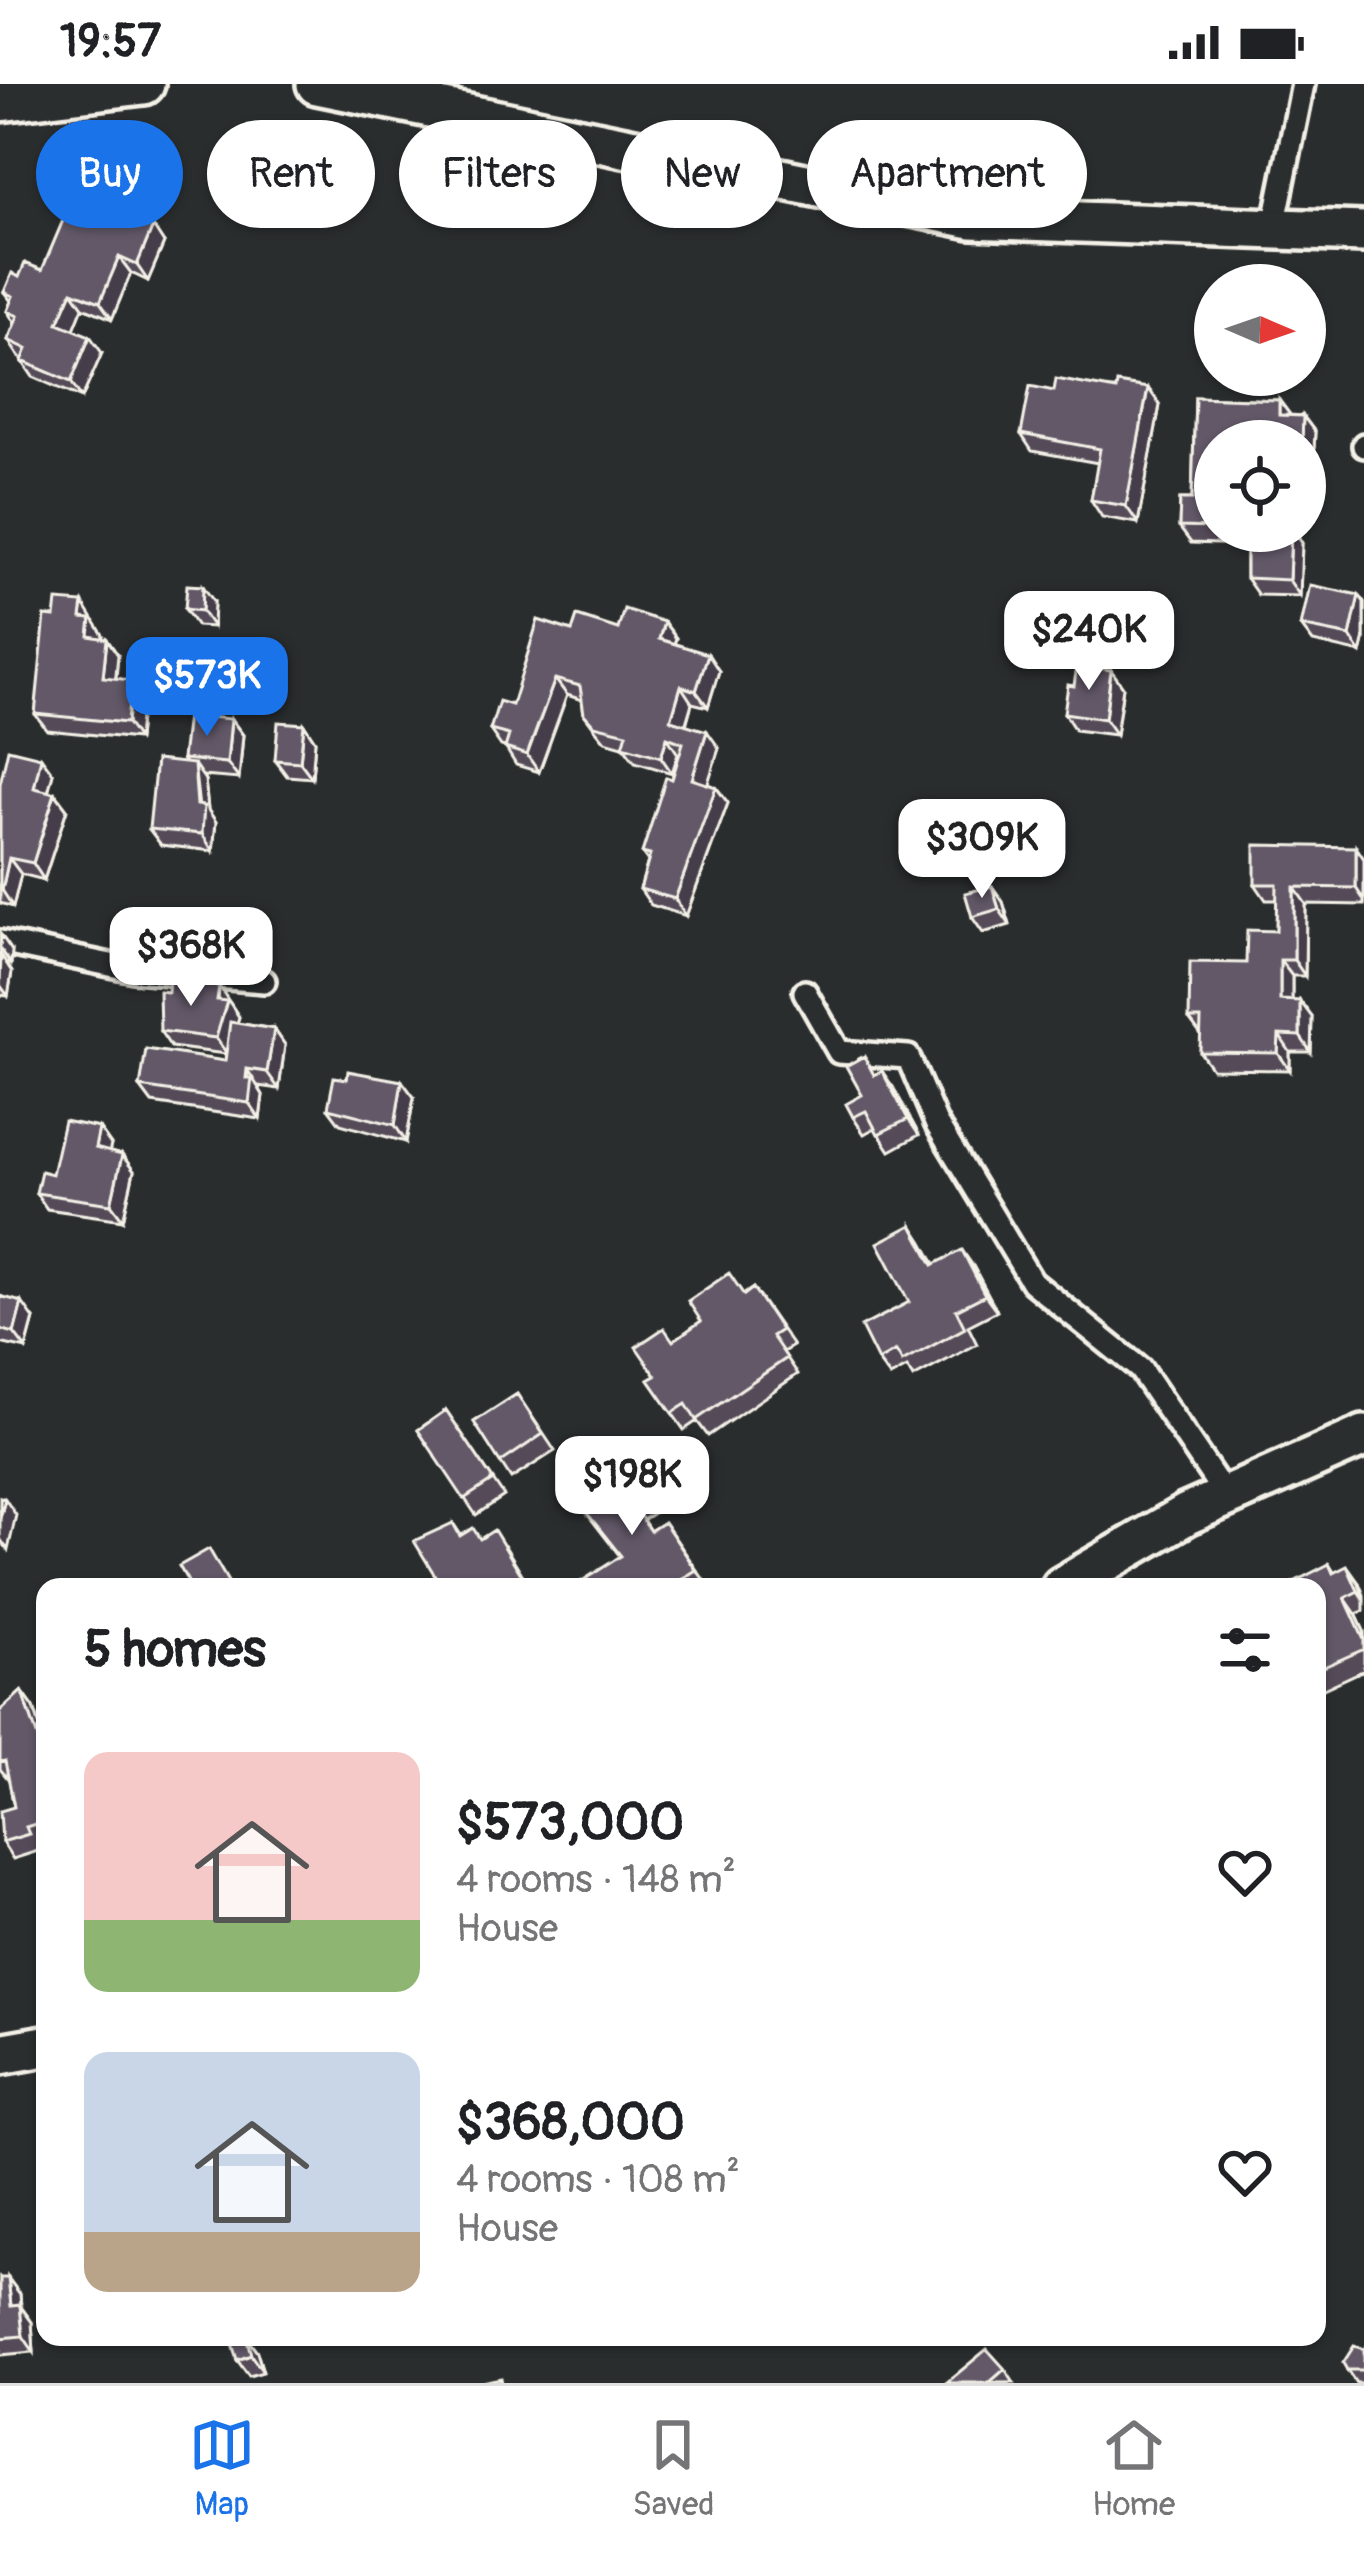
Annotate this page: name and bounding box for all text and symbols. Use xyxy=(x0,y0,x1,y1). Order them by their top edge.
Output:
text: 19:57 xyxy=(60,14,161,70)
chip: Buy xyxy=(36,120,183,228)
chip: Rent xyxy=(207,120,375,228)
chip: Filters xyxy=(399,120,597,228)
chip: New xyxy=(621,120,783,228)
chip: Apartment xyxy=(807,120,1087,228)
north arrow xyxy=(1194,264,1326,396)
map controls xyxy=(1194,264,1326,552)
button: locate xyxy=(1194,420,1326,552)
pin: $240K xyxy=(1005,591,1173,693)
text: $240K xyxy=(1031,605,1147,654)
pin: $573K xyxy=(123,637,291,739)
text: $573K xyxy=(153,651,261,700)
pin: $309K xyxy=(898,799,1066,901)
text: $309K xyxy=(925,813,1039,862)
pin: $368K xyxy=(107,907,275,1009)
text: $368K xyxy=(137,921,245,970)
pin: $198K xyxy=(548,1436,716,1538)
text: $198K xyxy=(582,1450,682,1499)
icon: filters xyxy=(1212,1617,1278,1683)
text: 5 homes xyxy=(84,1618,266,1682)
text: $573,000 xyxy=(456,1791,684,1855)
icon: home xyxy=(180,1800,324,1944)
icon: heart xyxy=(1212,1839,1278,1905)
text: 4 rooms · 148 m² xyxy=(456,1855,736,1904)
text: House xyxy=(456,1904,558,1953)
text: $368,000 xyxy=(456,2091,685,2155)
icon: home xyxy=(180,2100,324,2244)
icon: heart xyxy=(1212,2139,1278,2205)
text: 4 rooms · 108 m² xyxy=(456,2155,740,2204)
text: House xyxy=(456,2204,558,2253)
tab: Map xyxy=(189,2412,255,2525)
tab: Saved xyxy=(632,2412,714,2525)
tab: Home xyxy=(1092,2412,1175,2525)

